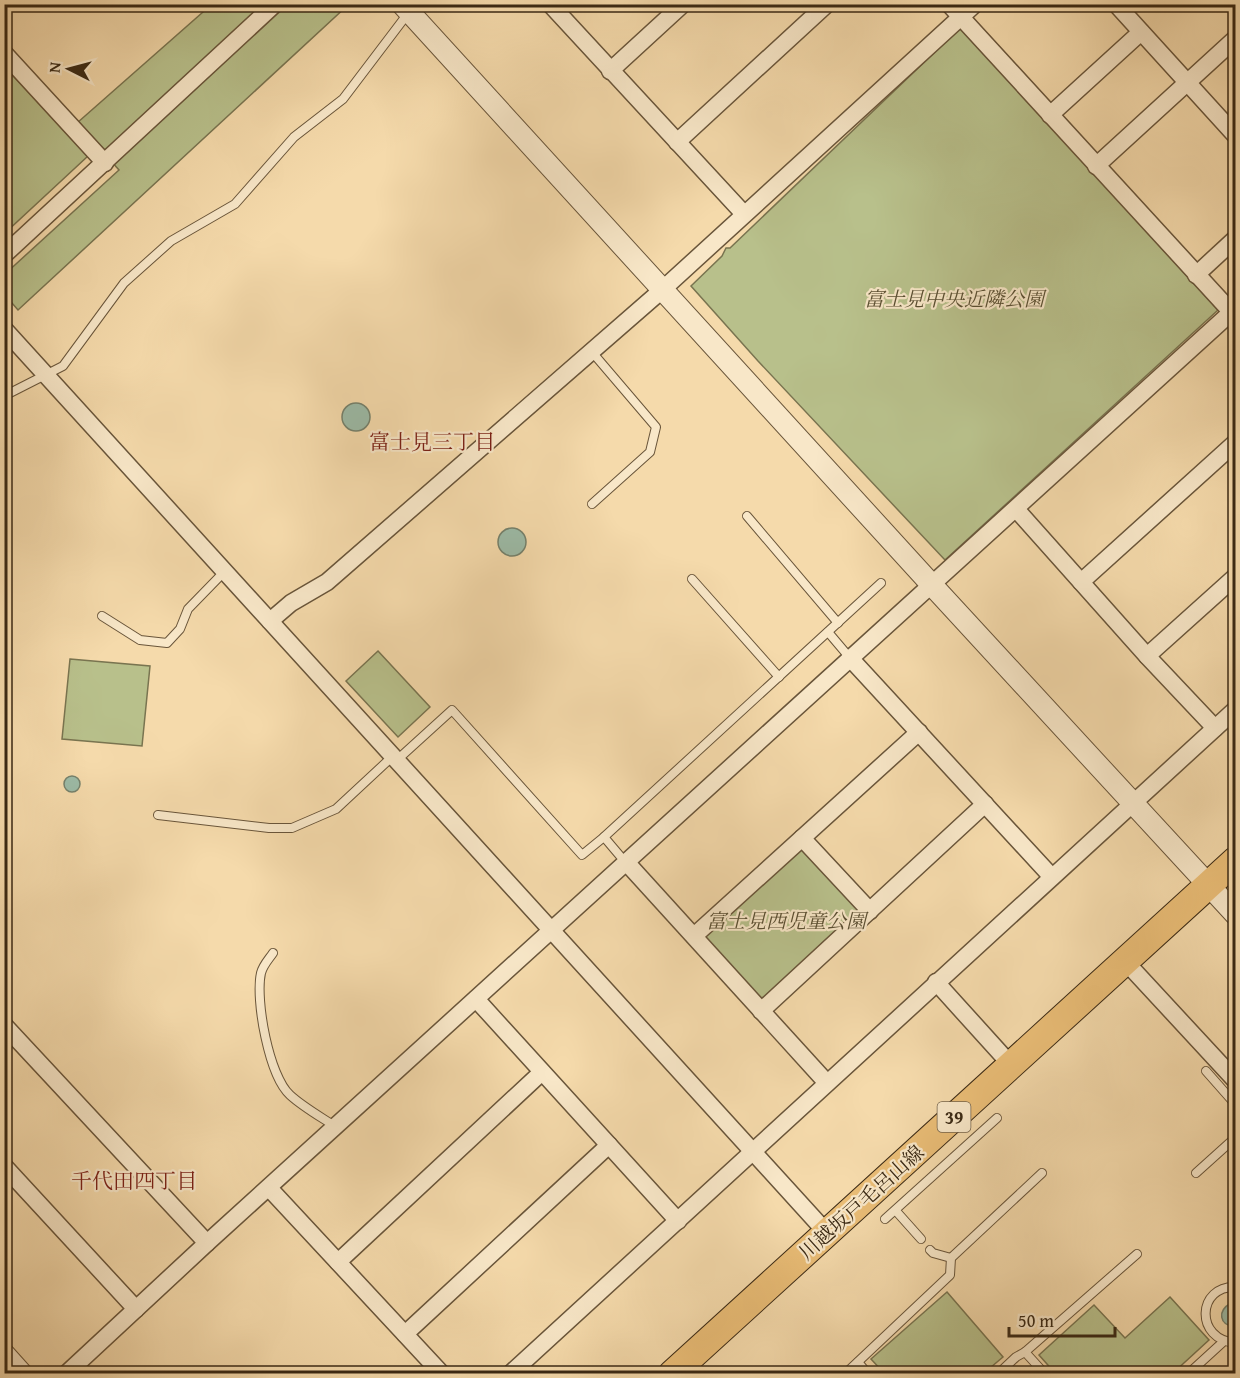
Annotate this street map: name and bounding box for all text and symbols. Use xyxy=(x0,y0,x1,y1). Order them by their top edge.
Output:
north arrow xyxy=(39,39,99,99)
text: N xyxy=(42,61,67,74)
park label: 富士見中央近隣公園 xyxy=(864,284,1047,313)
district label: 富士見三丁目 xyxy=(369,426,495,457)
park label: 富士見西児童公園 xyxy=(706,906,869,935)
road number: 39 xyxy=(938,1102,970,1132)
street label: 川越坂戸毛呂山線 xyxy=(792,1138,930,1266)
district label: 千代田四丁目 xyxy=(71,1165,197,1196)
scale bar xyxy=(1009,1300,1116,1338)
text: 50 m xyxy=(1018,1307,1054,1334)

